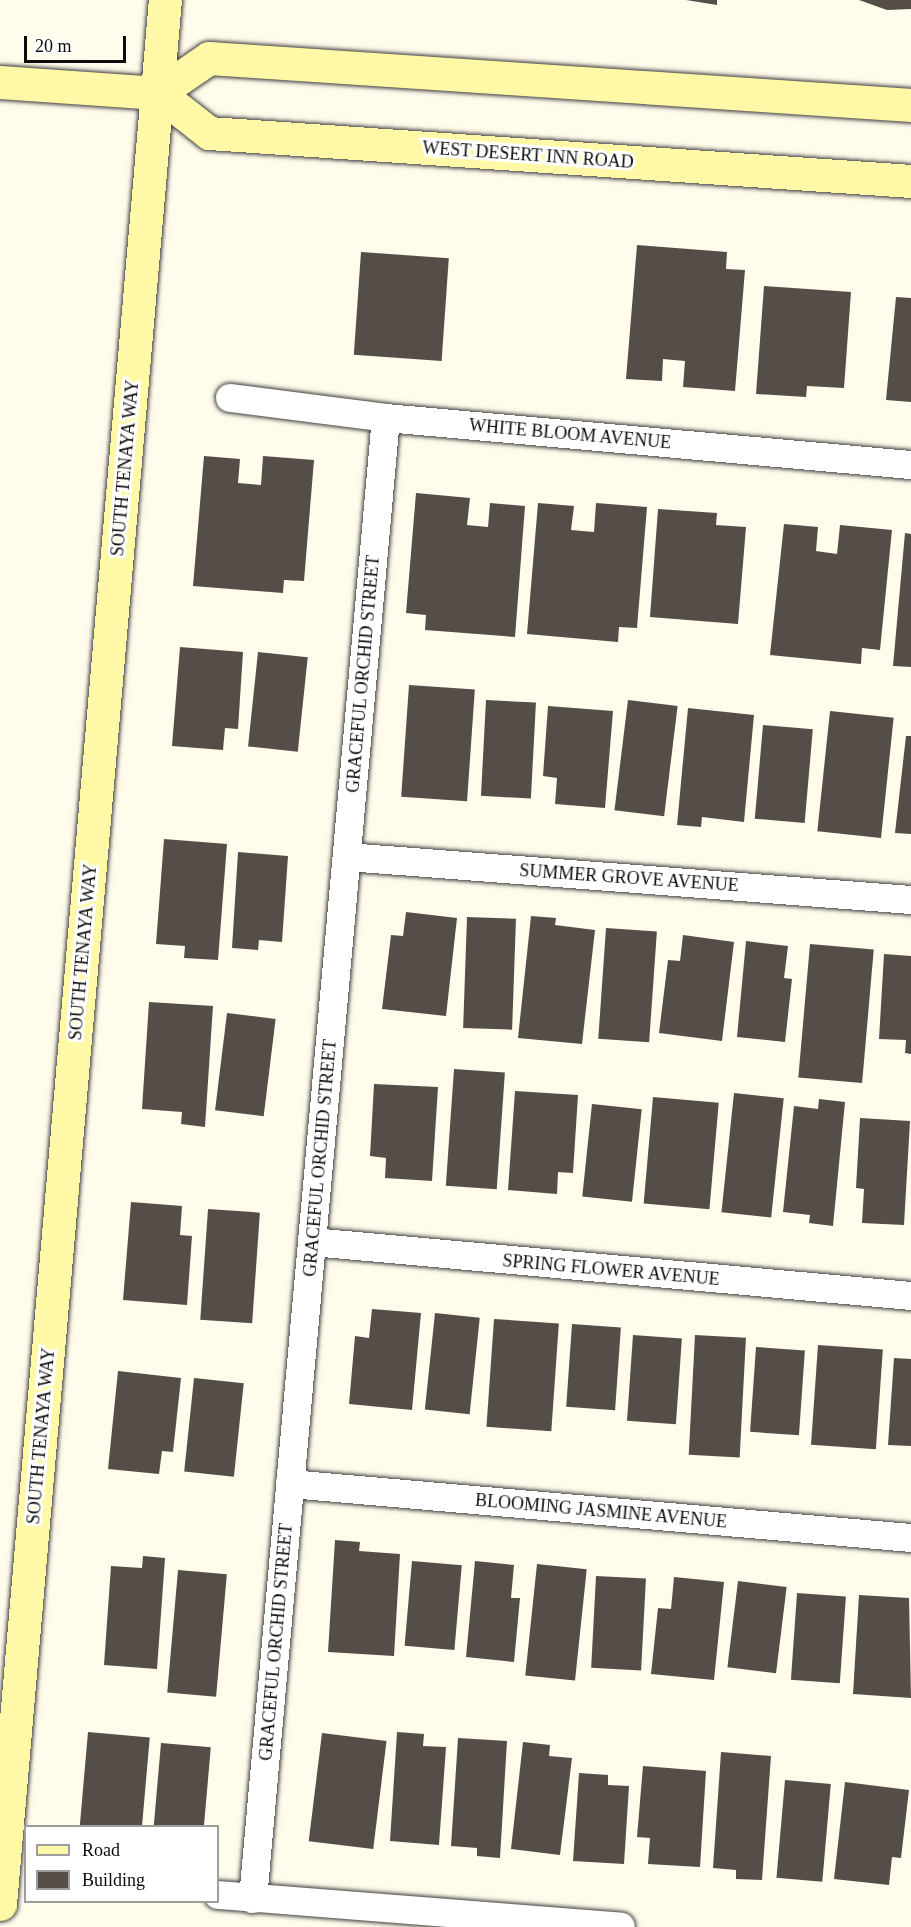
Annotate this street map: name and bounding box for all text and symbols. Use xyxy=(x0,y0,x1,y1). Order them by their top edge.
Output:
scale bar xyxy=(27,24,129,62)
text: 20 m xyxy=(35,36,72,56)
street label: WEST DESERT INN ROAD xyxy=(421,137,635,173)
street label: SOUTH TENAYA WAY xyxy=(106,378,144,558)
street label: WHITE BLOOM AVENUE xyxy=(468,414,672,454)
street label: GRACEFUL ORCHID STREET xyxy=(342,554,384,794)
street label: SUMMER GROVE AVENUE xyxy=(518,860,740,896)
street label: SOUTH TENAYA WAY xyxy=(64,862,102,1042)
street label: GRACEFUL ORCHID STREET xyxy=(299,1038,341,1278)
street label: SPRING FLOWER AVENUE xyxy=(501,1250,721,1290)
street label: SOUTH TENAYA WAY xyxy=(22,1346,60,1526)
street label: BLOOMING JASMINE AVENUE xyxy=(474,1489,728,1533)
street label: GRACEFUL ORCHID STREET xyxy=(255,1522,297,1762)
legend xyxy=(24,1825,219,1903)
text: Road xyxy=(82,1840,120,1860)
text: Building xyxy=(82,1870,145,1890)

